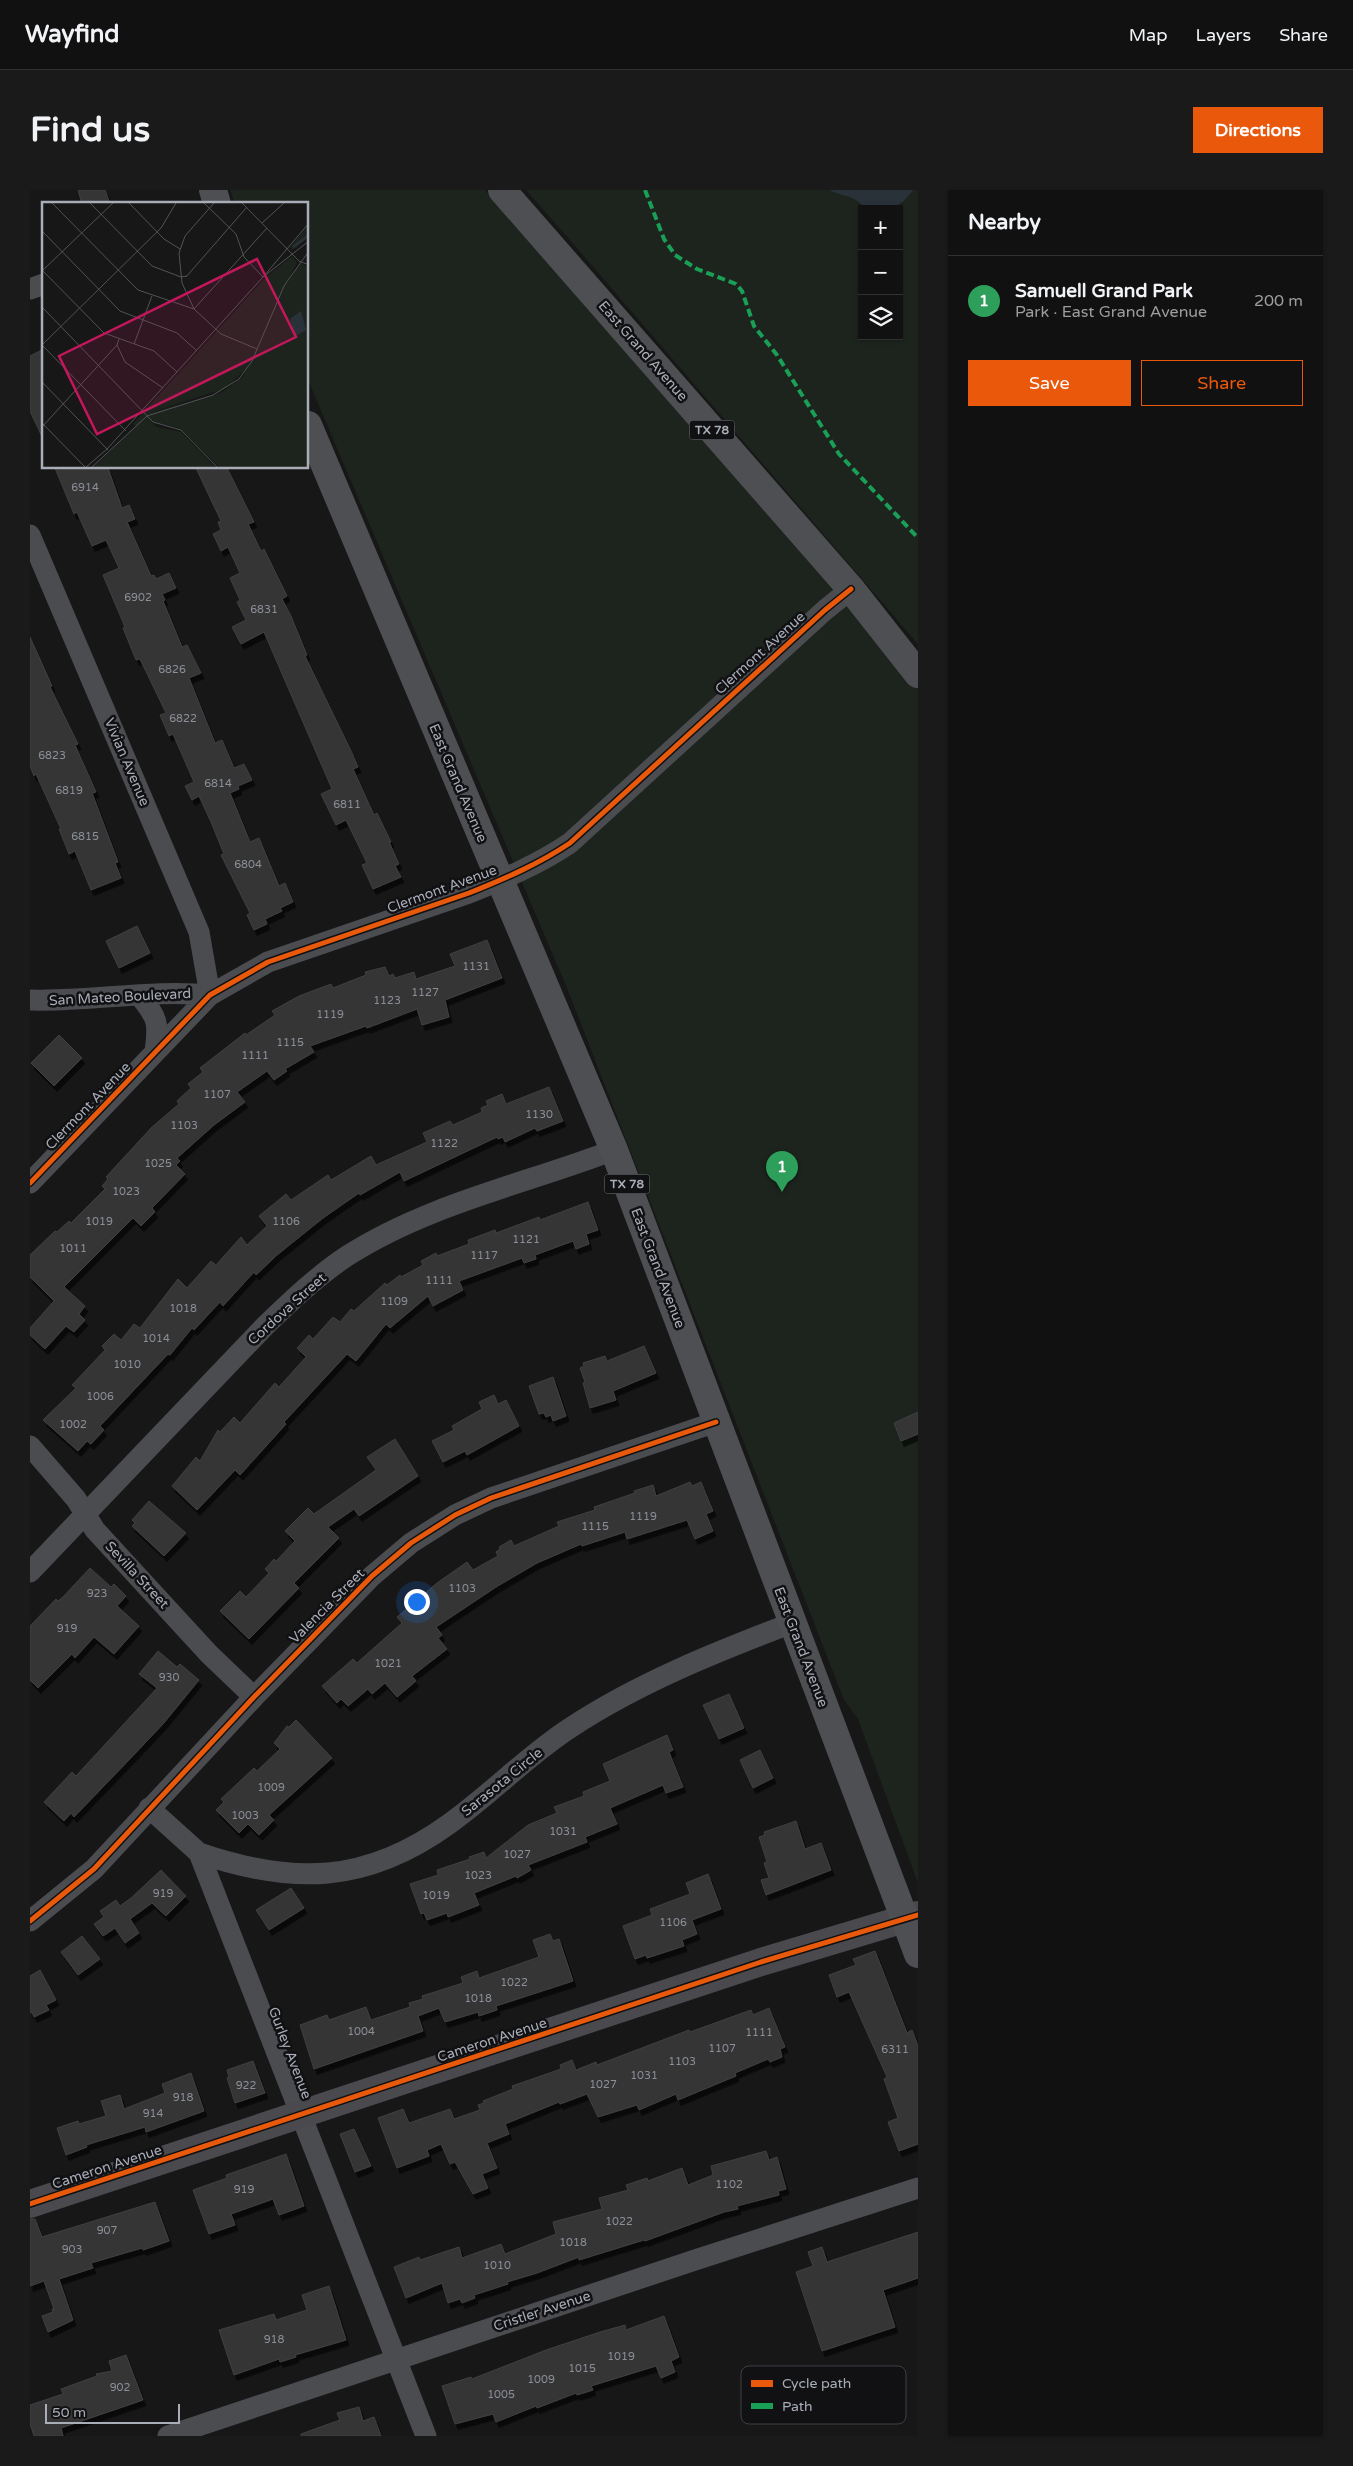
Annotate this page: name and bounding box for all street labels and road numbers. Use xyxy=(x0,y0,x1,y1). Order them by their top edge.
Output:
street label: East Grand Avenue xyxy=(595,297,691,405)
road number: TX 78 xyxy=(690,420,734,440)
street label: Clermont Avenue xyxy=(711,608,809,698)
street label: Vivian Avenue xyxy=(101,715,153,809)
street label: East Grand Avenue xyxy=(425,721,491,845)
street label: Clermont Avenue xyxy=(385,861,499,917)
street label: San Mateo Boulevard xyxy=(48,985,192,1009)
street label: Clermont Avenue xyxy=(42,1059,134,1153)
road number: TX 78 xyxy=(604,1174,650,1194)
street label: East Grand Avenue xyxy=(627,1206,689,1331)
street label: Cordova Street xyxy=(244,1269,330,1349)
street label: Sevilla Street xyxy=(101,1538,173,1613)
street label: Valencia Street xyxy=(286,1564,369,1647)
street label: East Grand Avenue xyxy=(770,1585,832,1710)
street label: Sarasota Circle xyxy=(458,1744,546,1820)
street label: Gurley Avenue xyxy=(265,2005,315,2101)
street label: Cameron Avenue xyxy=(435,2014,549,2066)
street label: Cameron Avenue xyxy=(50,2141,164,2193)
street label: Cristler Avenue xyxy=(491,2287,593,2335)

